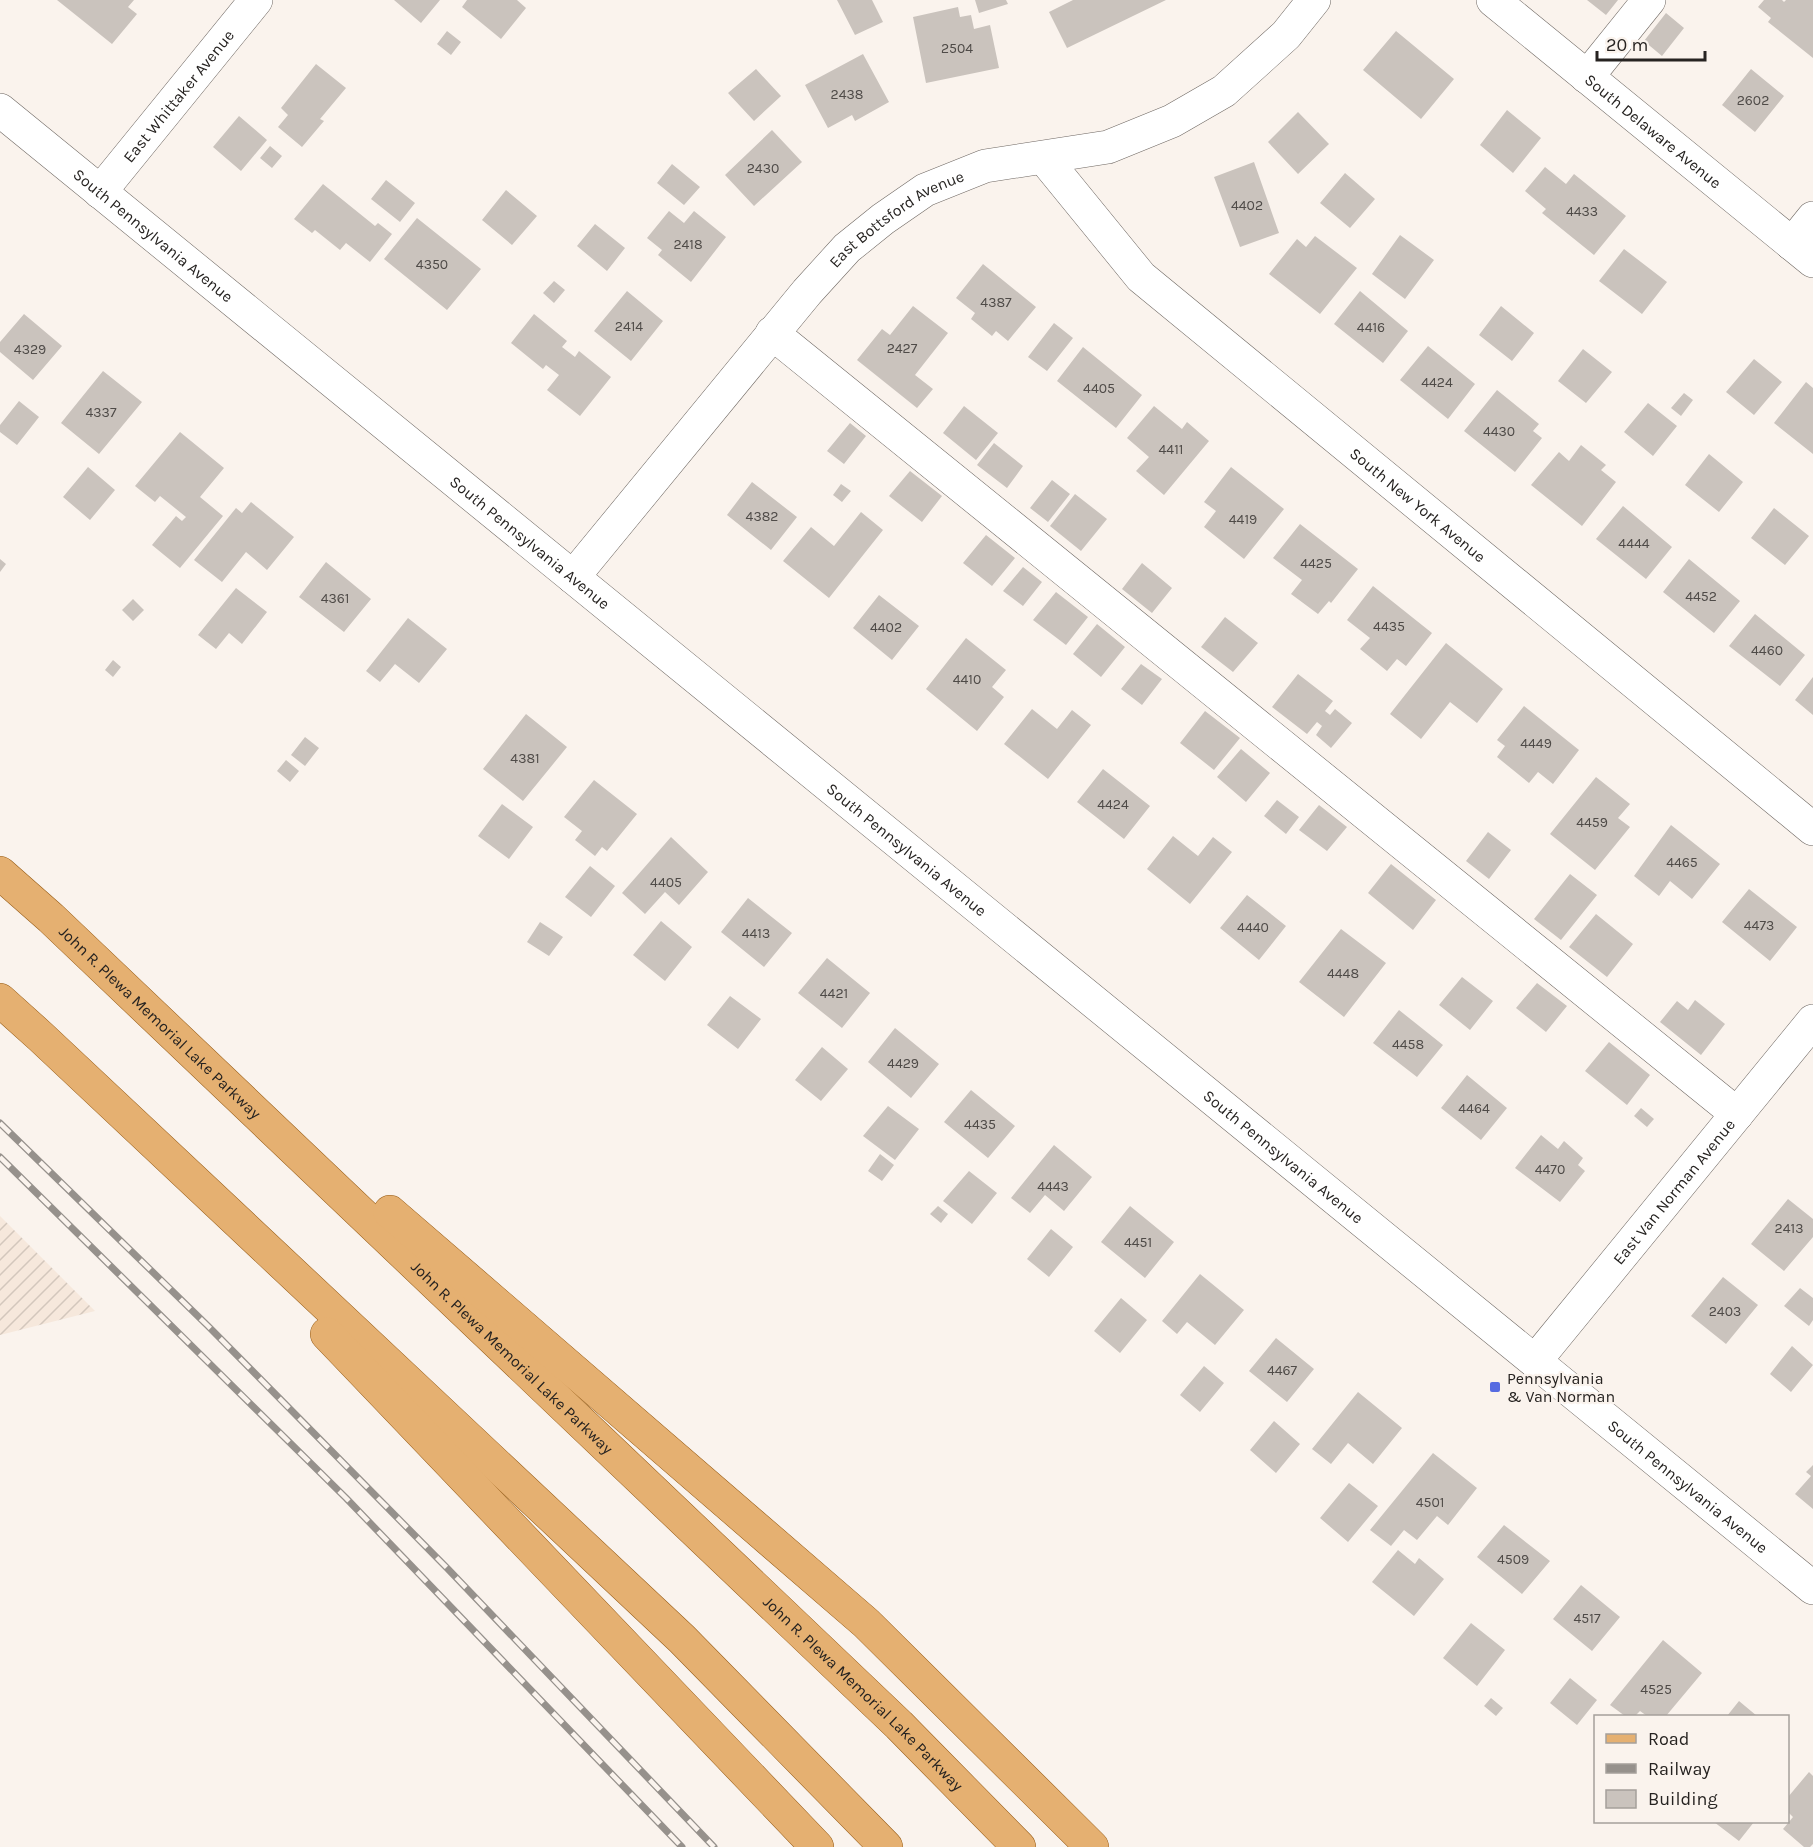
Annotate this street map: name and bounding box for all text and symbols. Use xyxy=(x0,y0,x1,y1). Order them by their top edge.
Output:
scale bar xyxy=(1597,24,1705,62)
street label: East Whittaker Avenue xyxy=(119,26,238,166)
text: 20 m xyxy=(1606,34,1648,56)
house number: 2504 xyxy=(941,40,973,57)
street label: South Delaware Avenue xyxy=(1581,70,1726,192)
house number: 2438 xyxy=(831,86,863,103)
house number: 2602 xyxy=(1737,92,1769,109)
house number: 2430 xyxy=(747,160,779,177)
street label: South Pennsylvania Avenue xyxy=(70,164,237,306)
street label: East Bottsford Avenue xyxy=(825,166,967,271)
house number: 4402 xyxy=(1231,197,1263,214)
house number: 4433 xyxy=(1566,203,1598,220)
house number: 2418 xyxy=(673,236,703,253)
house number: 4350 xyxy=(416,256,448,273)
house number: 4387 xyxy=(980,294,1012,311)
house number: 2414 xyxy=(615,318,643,335)
house number: 4416 xyxy=(1357,319,1385,336)
house number: 2427 xyxy=(887,340,918,357)
house number: 4329 xyxy=(14,341,46,358)
house number: 4424 xyxy=(1421,374,1453,391)
house number: 4405 xyxy=(1083,380,1115,397)
house number: 4337 xyxy=(86,404,117,421)
house number: 4430 xyxy=(1483,423,1515,440)
house number: 4411 xyxy=(1159,441,1183,458)
street label: South New York Avenue xyxy=(1346,443,1490,566)
street label: South Pennsylvania Avenue xyxy=(446,471,614,613)
house number: 4382 xyxy=(746,508,778,525)
house number: 4419 xyxy=(1229,511,1257,528)
house number: 4444 xyxy=(1618,535,1650,552)
house number: 4425 xyxy=(1300,555,1332,572)
house number: 4452 xyxy=(1685,588,1717,605)
house number: 4361 xyxy=(321,590,349,607)
house number: 4435 xyxy=(1373,618,1405,635)
house number: 4402 xyxy=(870,619,902,636)
house number: 4460 xyxy=(1751,642,1783,659)
house number: 4410 xyxy=(953,671,981,688)
house number: 4449 xyxy=(1520,735,1552,752)
house number: 4381 xyxy=(510,750,540,767)
street label: South Pennsylvania Avenue xyxy=(823,779,991,920)
house number: 4424 xyxy=(1097,796,1129,813)
house number: 4459 xyxy=(1576,814,1608,831)
house number: 4465 xyxy=(1666,854,1698,871)
house number: 4405 xyxy=(650,874,682,891)
house number: 4473 xyxy=(1744,917,1774,934)
house number: 4440 xyxy=(1237,919,1269,936)
street label: John R. Plewa Memorial Lake Parkway xyxy=(55,922,266,1123)
house number: 4413 xyxy=(742,925,770,942)
house number: 4448 xyxy=(1327,965,1359,982)
house number: 4421 xyxy=(820,985,848,1002)
house number: 4458 xyxy=(1392,1036,1424,1053)
house number: 4429 xyxy=(887,1055,919,1072)
street label: South Pennsylvania Avenue xyxy=(1200,1086,1367,1227)
house number: 4464 xyxy=(1458,1100,1490,1117)
street label: East Van Norman Avenue xyxy=(1609,1115,1739,1268)
house number: 4435 xyxy=(964,1116,996,1133)
house number: 4470 xyxy=(1535,1161,1565,1178)
house number: 4443 xyxy=(1037,1178,1069,1195)
house number: 2413 xyxy=(1775,1220,1803,1237)
house number: 4451 xyxy=(1124,1234,1152,1251)
street label: John R. Plewa Memorial Lake Parkway xyxy=(408,1257,618,1458)
house number: 2403 xyxy=(1709,1303,1741,1320)
house number: 4467 xyxy=(1267,1362,1298,1379)
place label: Pennsylvania & Van Norman xyxy=(1507,1369,1615,1406)
marker: Pennsylvania & Van Norman xyxy=(1488,1380,1502,1394)
street label: South Pennsylvania Avenue xyxy=(1604,1415,1772,1557)
house number: 4501 xyxy=(1416,1494,1444,1511)
house number: 4509 xyxy=(1497,1551,1529,1568)
street label: John R. Plewa Memorial Lake Parkway xyxy=(760,1592,968,1795)
house number: 4517 xyxy=(1574,1610,1601,1627)
house number: 4525 xyxy=(1640,1681,1672,1698)
legend xyxy=(1594,1715,1789,1823)
text: Road xyxy=(1648,1728,1689,1750)
text: Railway xyxy=(1648,1758,1711,1780)
text: Building xyxy=(1648,1788,1718,1810)

